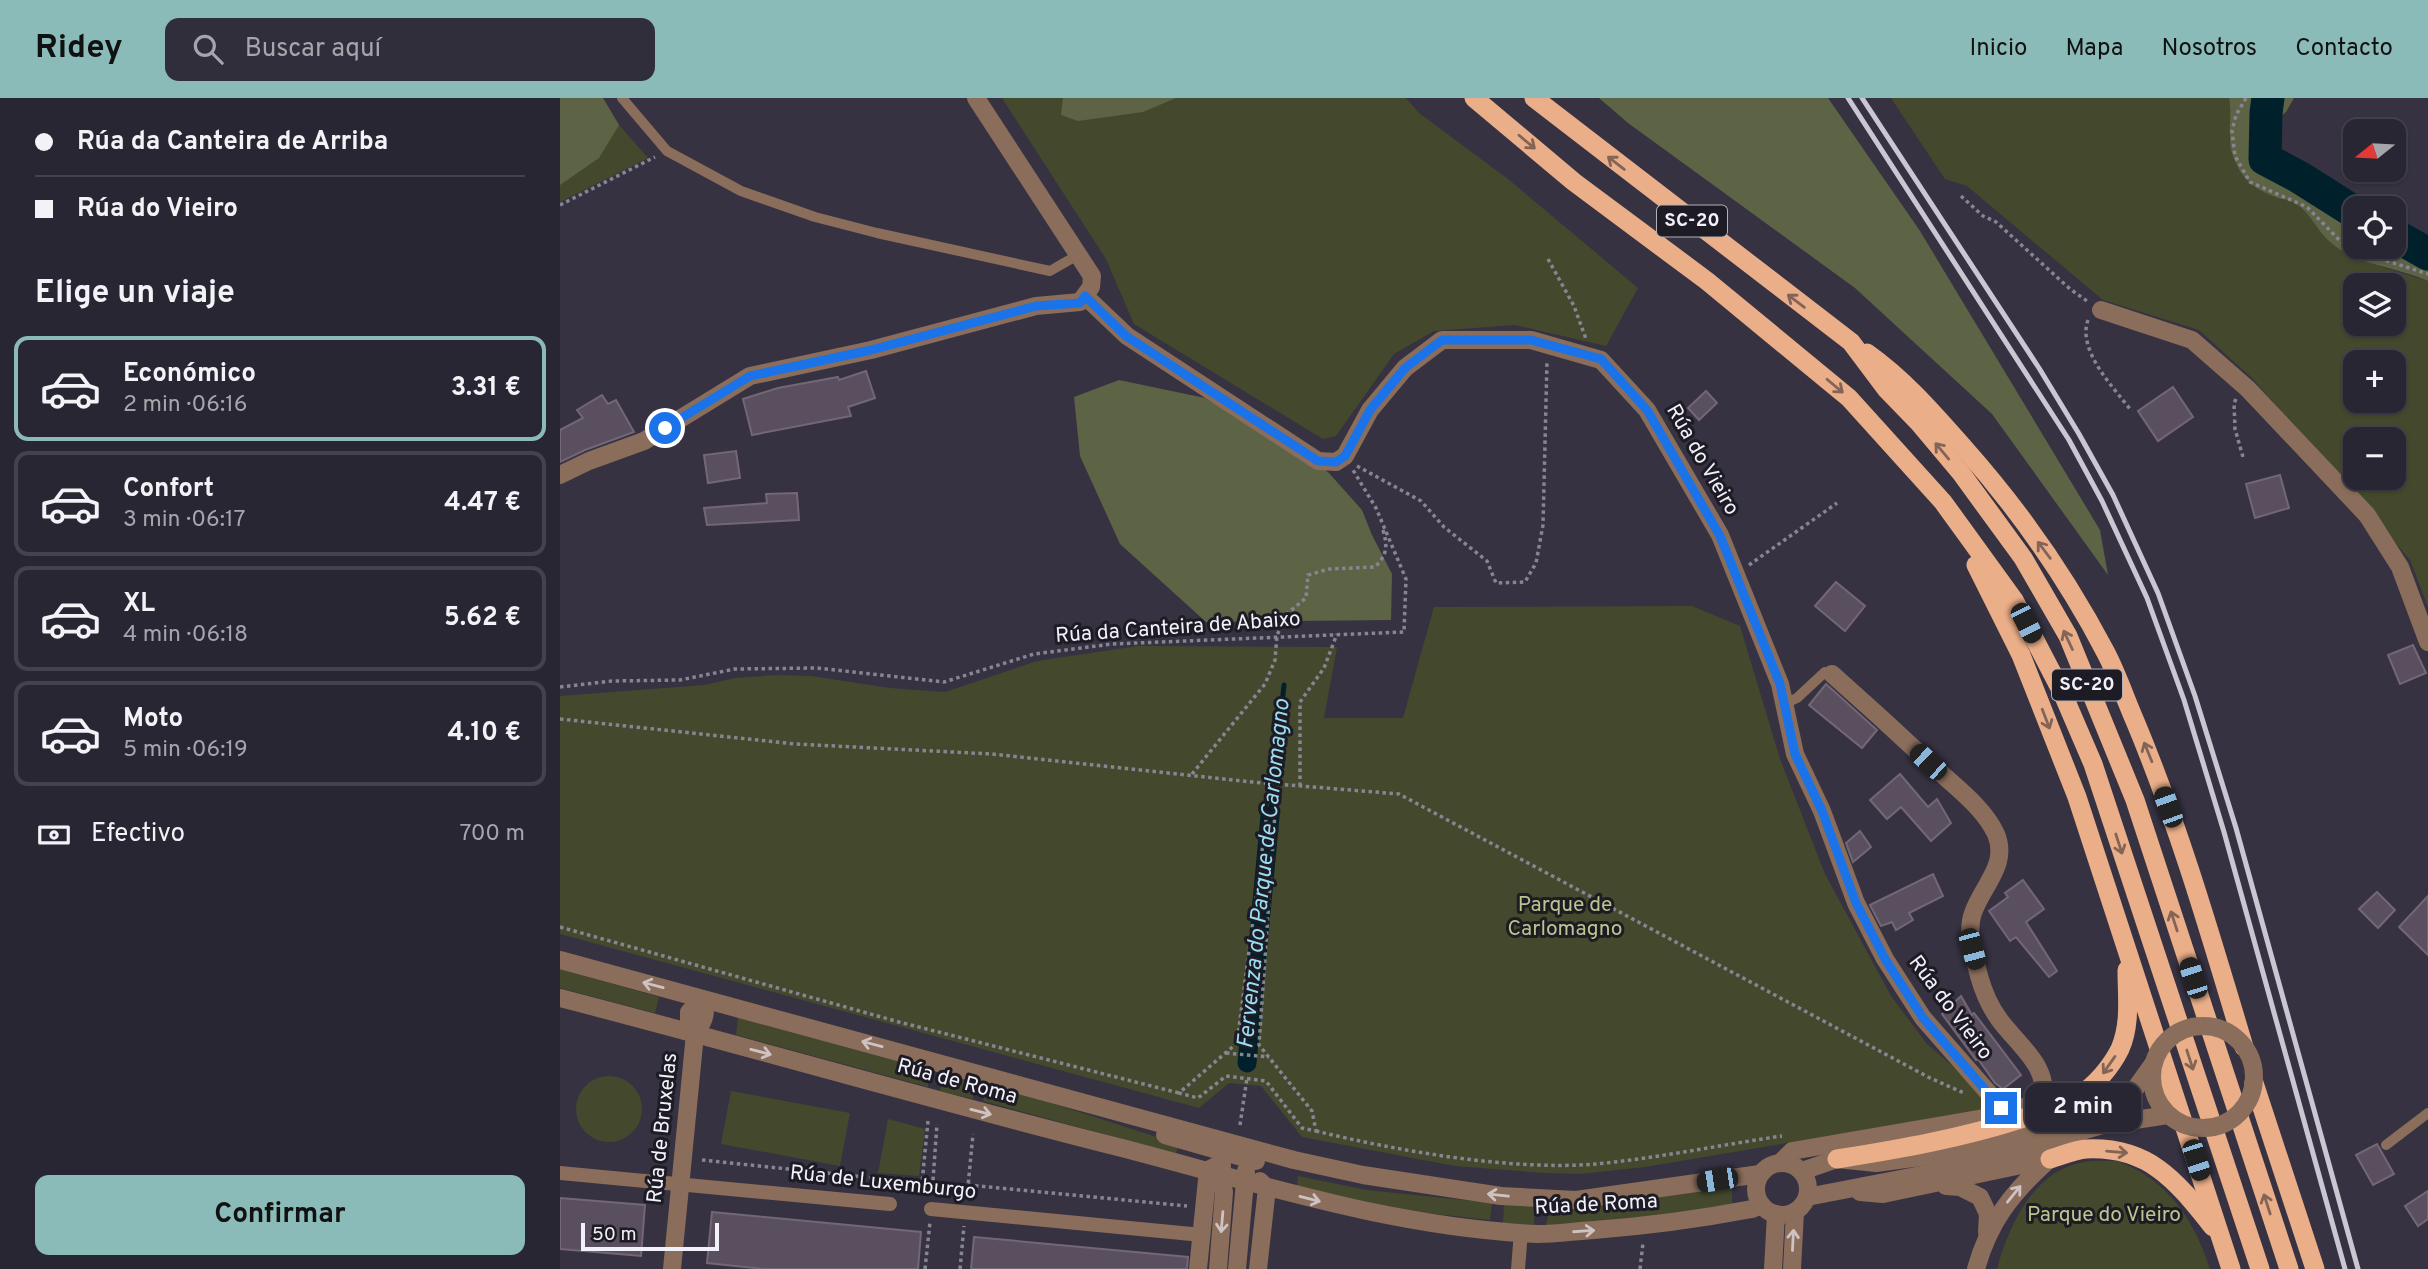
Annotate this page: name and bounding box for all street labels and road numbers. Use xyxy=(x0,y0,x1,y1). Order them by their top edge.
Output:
road number: SC-20 xyxy=(1657,206,1727,237)
street label: Rúa do Vieiro xyxy=(1659,400,1745,520)
street label: Rúa da Canteira de Abaixo xyxy=(1055,606,1301,650)
road number: SC-20 xyxy=(2052,670,2122,700)
street label: Rúa do Vieiro xyxy=(1902,950,1998,1066)
street label: Rúa de Bruxelas xyxy=(642,1051,684,1205)
street label: Rúa de Roma xyxy=(894,1053,1020,1111)
street label: Rúa de Luxemburgo xyxy=(788,1160,978,1206)
street label: Rúa de Roma xyxy=(1534,1188,1658,1222)

